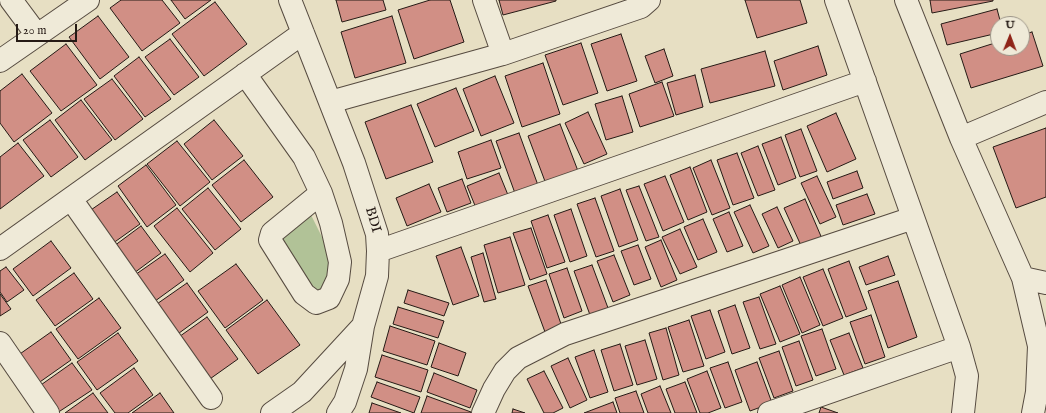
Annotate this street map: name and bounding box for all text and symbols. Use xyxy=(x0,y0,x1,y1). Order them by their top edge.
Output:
scale bar xyxy=(18,16,79,42)
north arrow xyxy=(990,16,1030,56)
text: U xyxy=(1005,18,1015,32)
text: 20 m xyxy=(23,23,46,38)
street label: BDI xyxy=(360,205,384,235)

